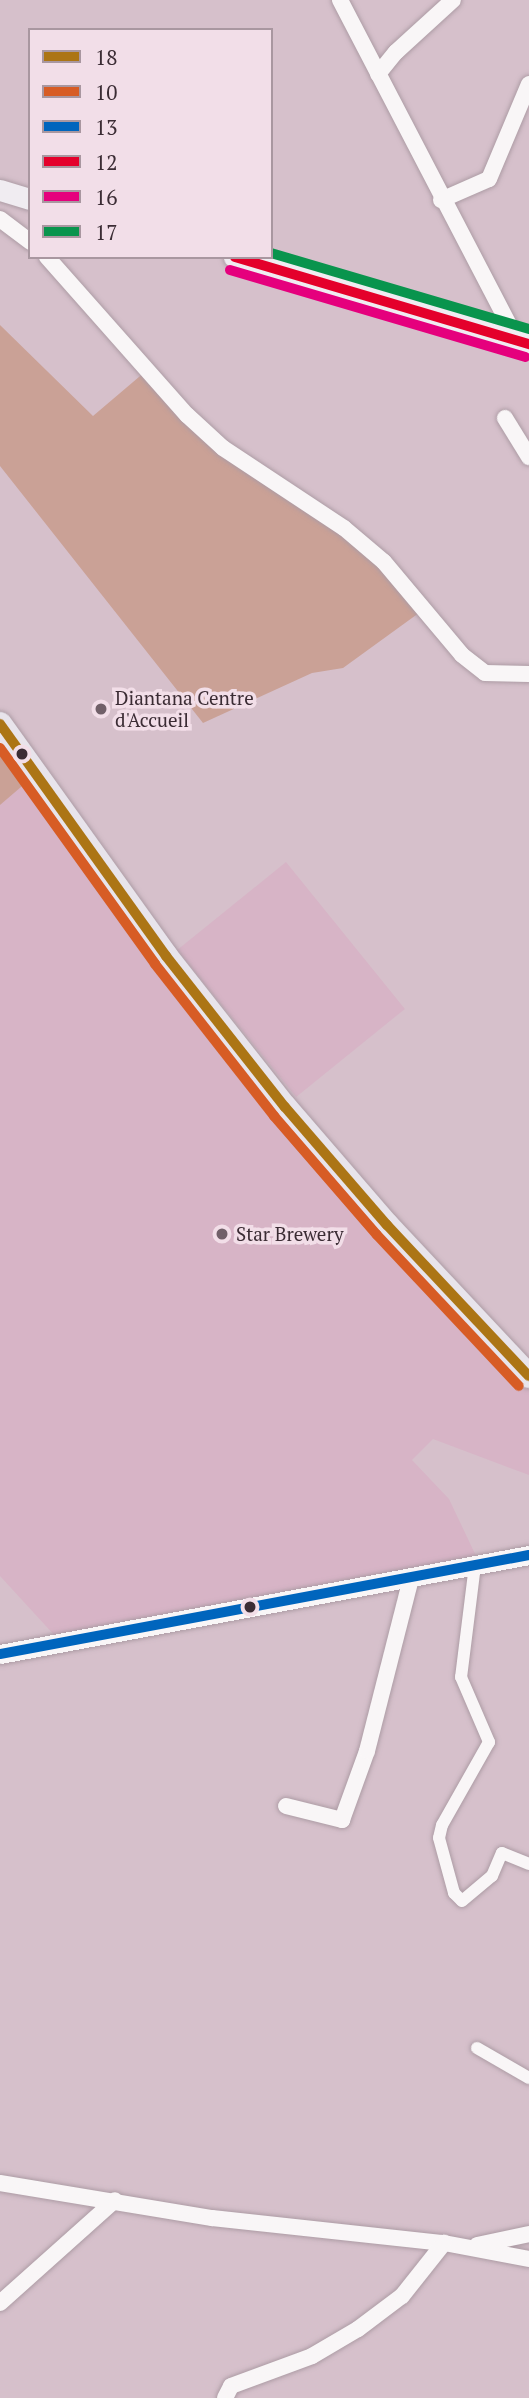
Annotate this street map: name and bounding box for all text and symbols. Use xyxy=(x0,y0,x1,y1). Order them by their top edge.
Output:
legend xyxy=(28,28,273,259)
text: 18 xyxy=(95,43,117,71)
text: 10 xyxy=(95,78,117,106)
text: 13 xyxy=(95,113,117,141)
text: 12 xyxy=(95,148,117,176)
text: 16 xyxy=(95,183,117,211)
text: 17 xyxy=(95,218,117,246)
place label: Diantana Centre d'Accueil xyxy=(115,687,254,731)
marker: Diantana Centre d'Accueil xyxy=(93,701,109,717)
unlabelled marker xyxy=(15,747,29,761)
place label: Star Brewery xyxy=(236,1223,344,1245)
marker: Star Brewery xyxy=(214,1226,230,1242)
unlabelled marker xyxy=(243,1600,257,1614)

